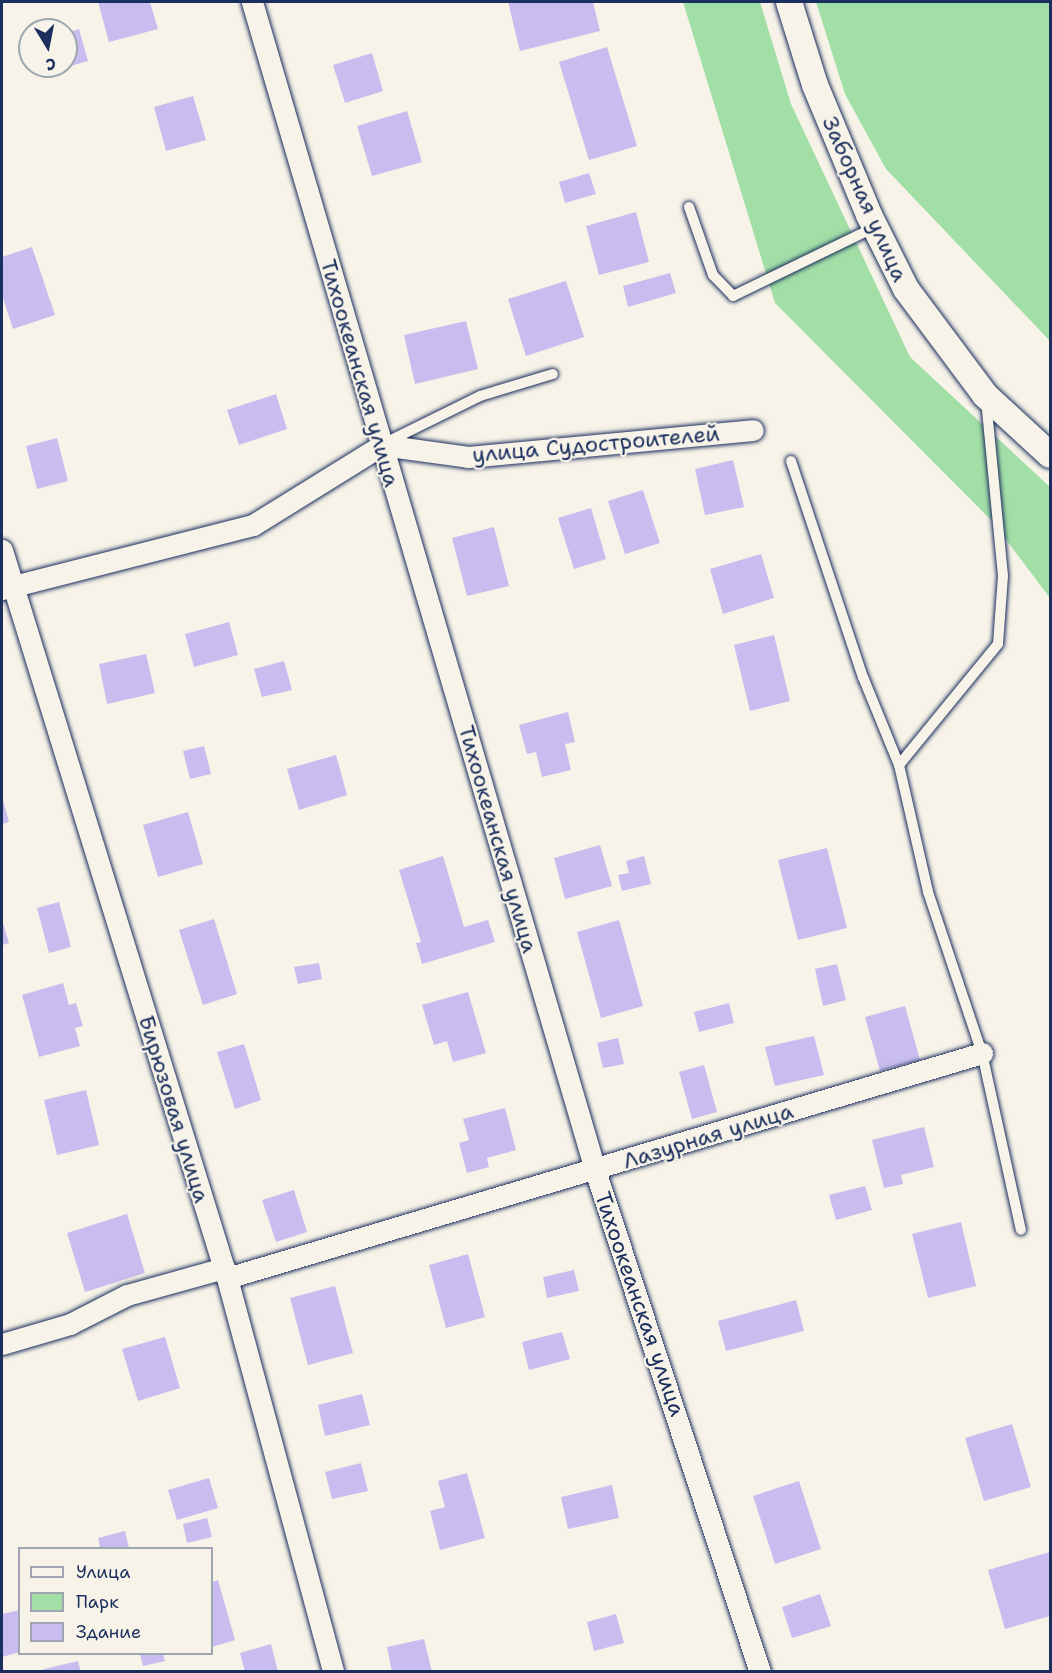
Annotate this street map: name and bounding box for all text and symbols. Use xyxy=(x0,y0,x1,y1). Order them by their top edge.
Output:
north arrow xyxy=(18,18,78,78)
text: С xyxy=(44,53,58,75)
street label: Заборная улица xyxy=(817,112,913,286)
street label: Тихоокеанская улица xyxy=(315,256,405,490)
street label: улица Судостроителей xyxy=(471,420,721,468)
street label: Тихоокеанская улица xyxy=(453,722,543,956)
street label: Бирюзовая улица xyxy=(133,1012,215,1206)
street label: Лазурная улица xyxy=(620,1098,796,1174)
street label: Тихоокеанская улица xyxy=(589,1188,691,1420)
legend xyxy=(18,1547,213,1655)
text: Улица xyxy=(76,1560,130,1584)
text: Парк xyxy=(76,1590,119,1614)
text: Здание xyxy=(76,1620,141,1644)

